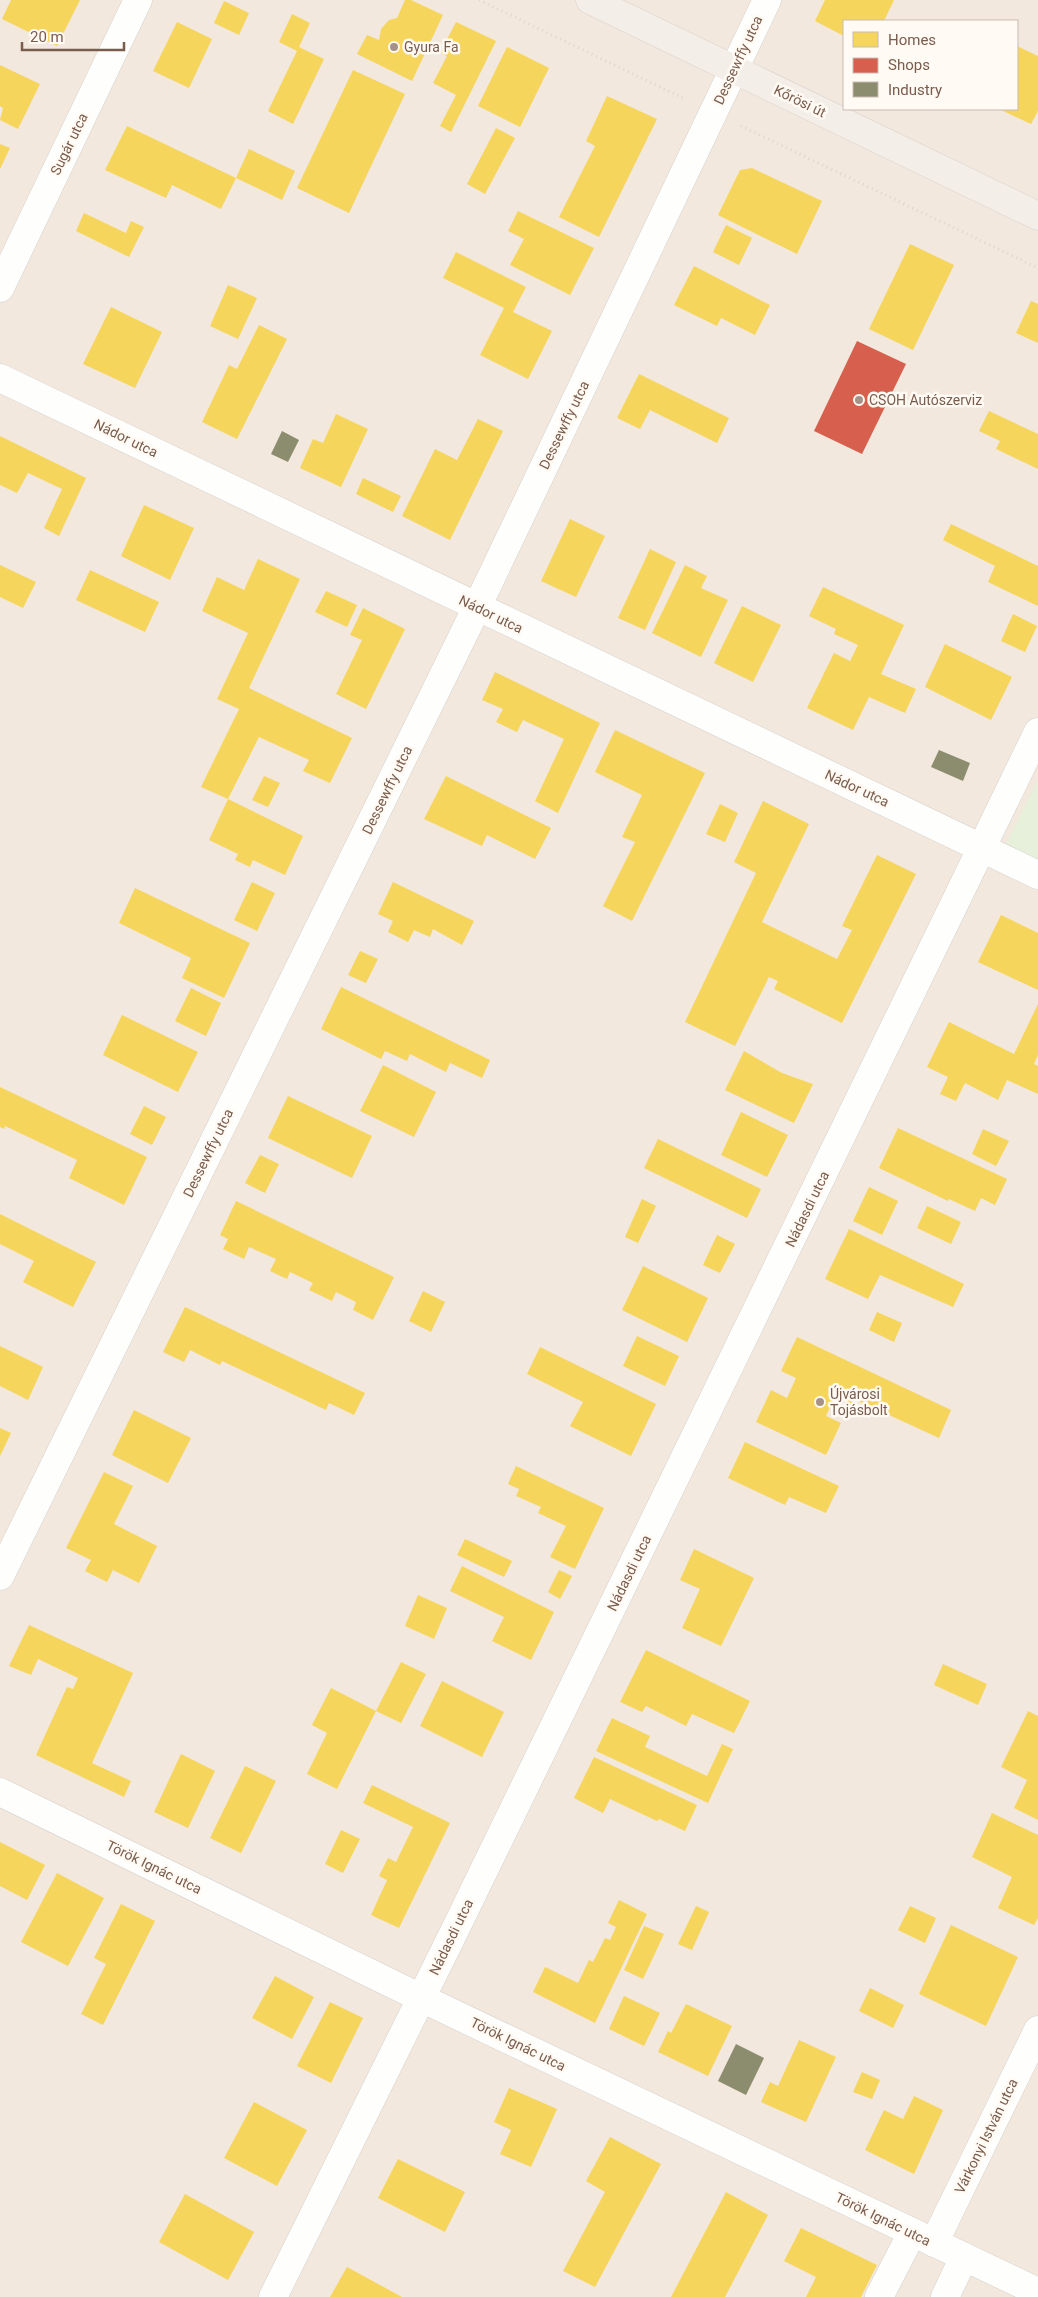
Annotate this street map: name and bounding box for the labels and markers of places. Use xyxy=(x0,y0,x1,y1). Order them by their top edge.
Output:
place label: Gyura Fa xyxy=(404,39,459,55)
marker: Gyura Fa xyxy=(388,41,400,53)
place label: CSOH Autószerviz xyxy=(869,392,982,408)
marker: CSOH Autószerviz xyxy=(853,394,865,406)
place label: Újvárosi Tojásbolt xyxy=(830,1385,888,1418)
marker: Újvárosi Tojásbolt xyxy=(814,1396,826,1408)

